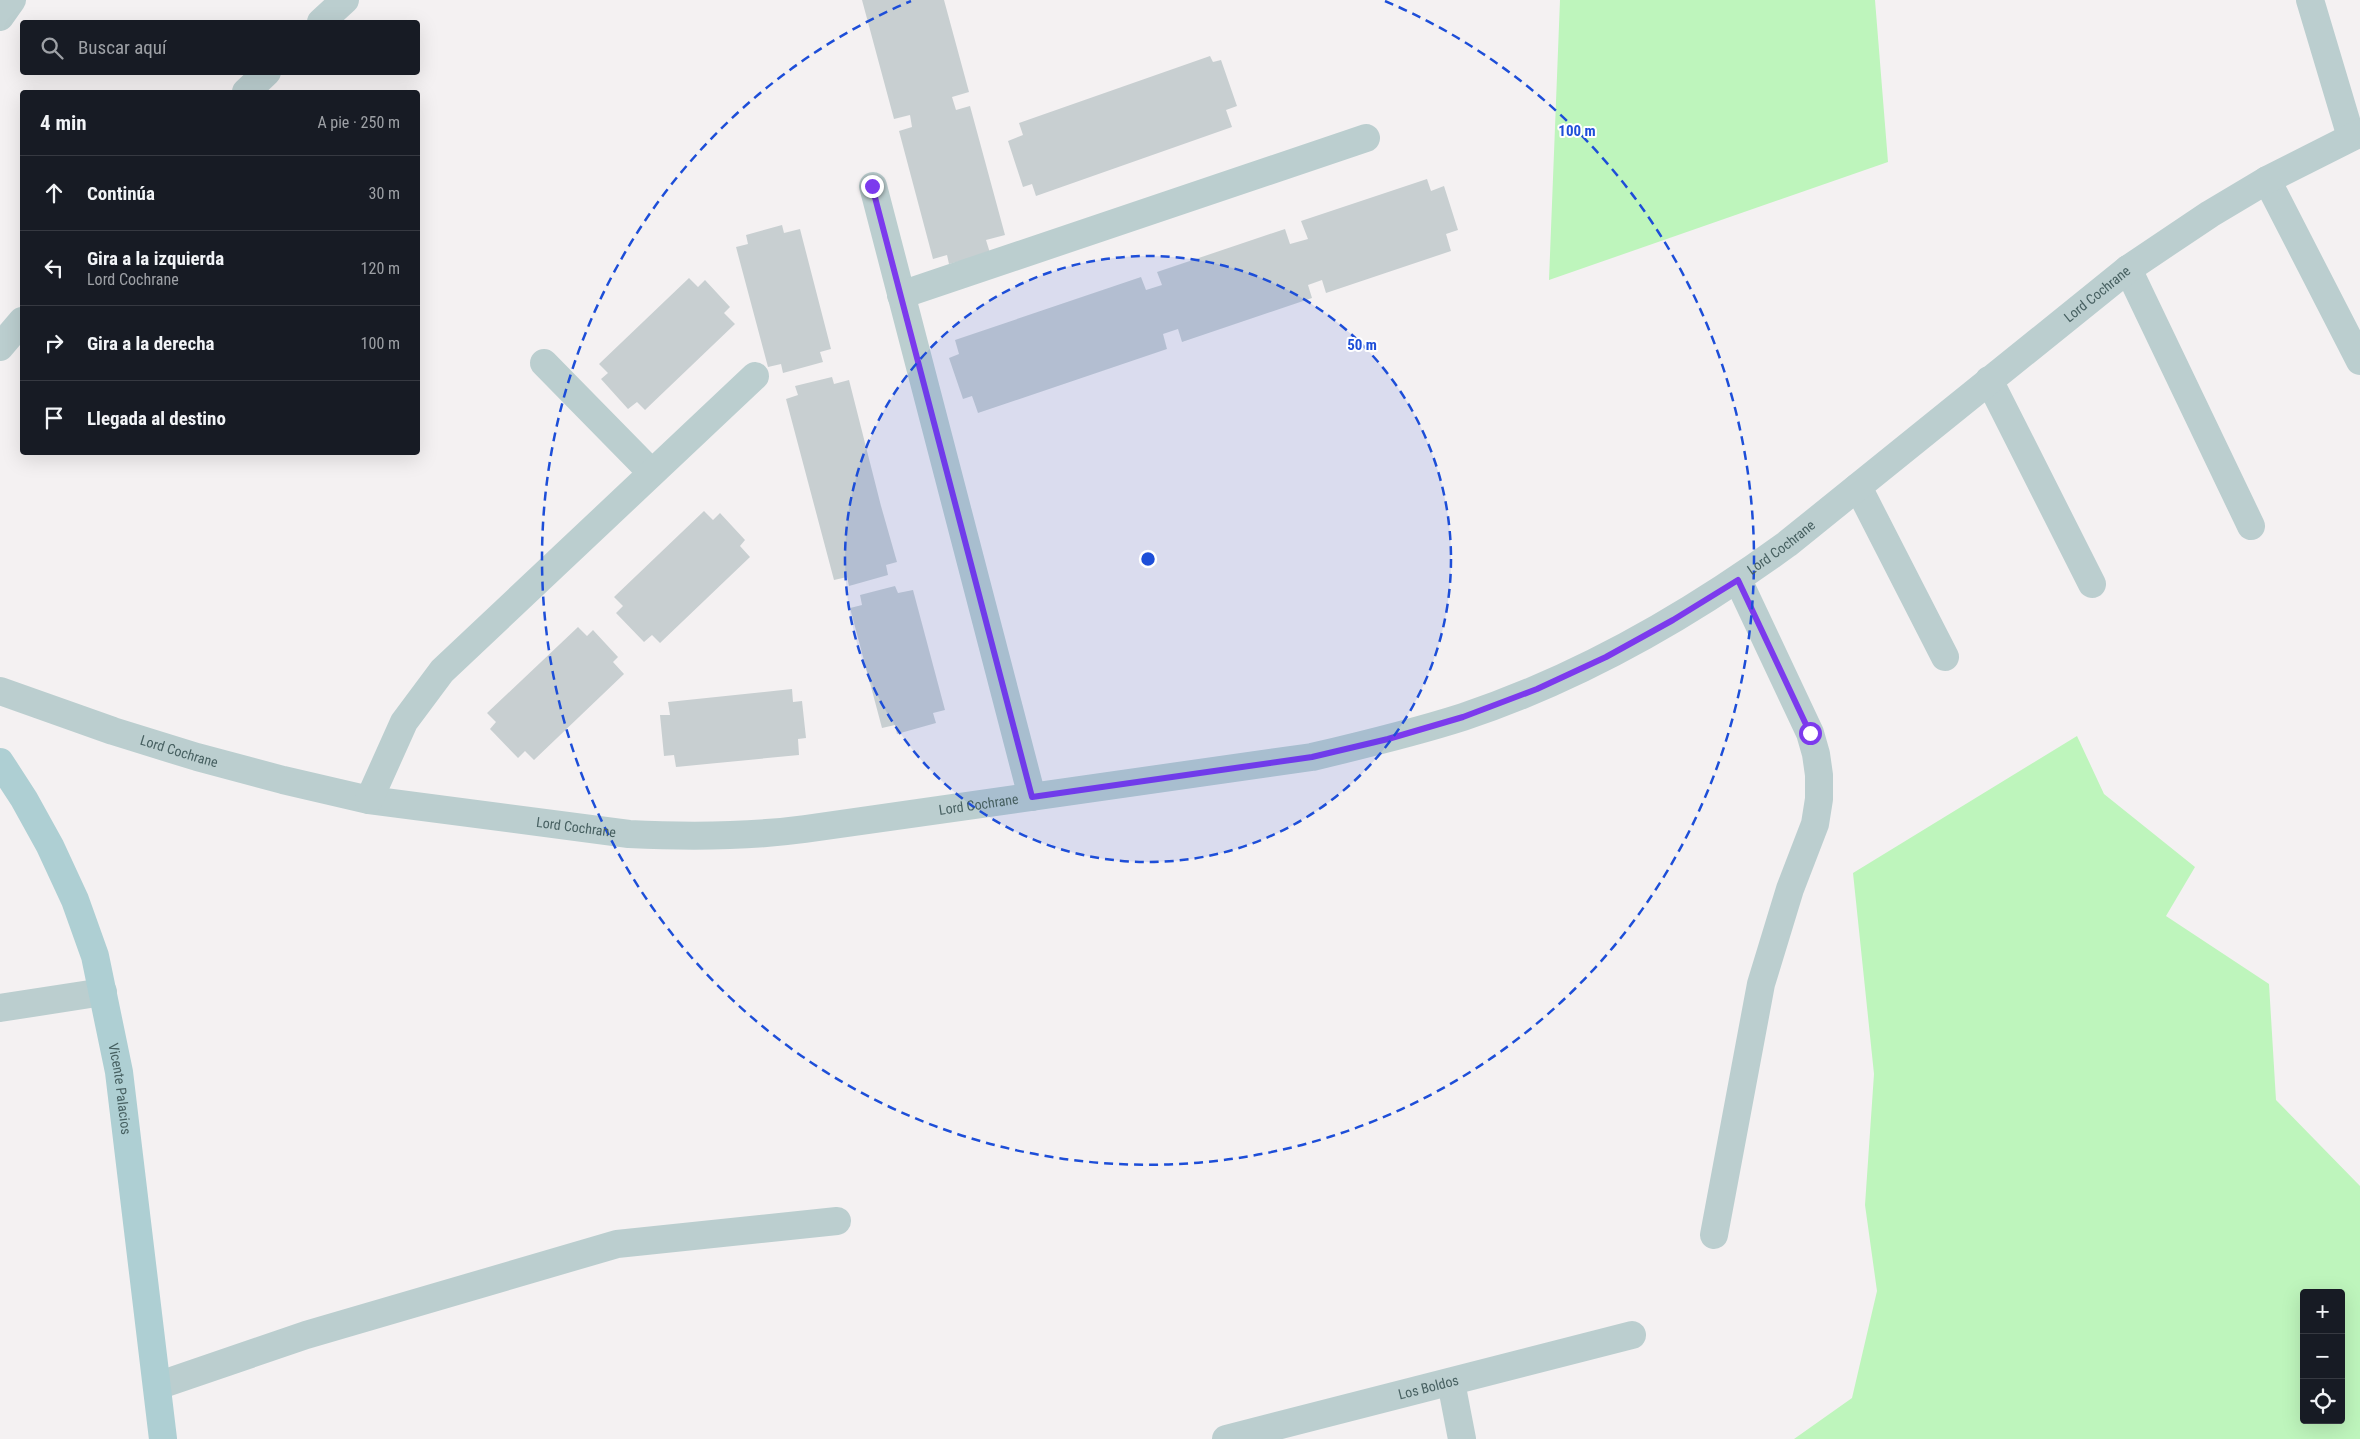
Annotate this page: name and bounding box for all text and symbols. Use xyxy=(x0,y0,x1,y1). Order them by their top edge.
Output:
search box xyxy=(20,20,420,75)
icon: search xyxy=(38,34,66,62)
text: Buscar aquí xyxy=(78,36,167,59)
text: 4 min xyxy=(40,111,87,135)
text: A pie · 250 m xyxy=(317,113,400,132)
text: 100 m xyxy=(1558,122,1596,140)
route end xyxy=(861,175,884,198)
icon: ahead xyxy=(40,179,68,207)
text: Continúa xyxy=(87,182,155,205)
text: 30 m xyxy=(368,184,400,203)
text: Gira a la izquierda xyxy=(87,247,224,270)
icon: left xyxy=(40,254,68,282)
text: 120 m xyxy=(361,259,400,278)
street label: Lord Cochrane xyxy=(2061,262,2134,325)
text: Lord Cochrane xyxy=(87,270,179,289)
icon: right xyxy=(40,329,68,357)
text: Gira a la derecha xyxy=(87,332,214,355)
text: 100 m xyxy=(361,334,400,353)
text: 50 m xyxy=(1347,336,1377,354)
icon: arrive xyxy=(40,404,68,432)
text: Llegada al destino xyxy=(87,407,226,430)
street label: Lord Cochrane xyxy=(1744,517,1818,578)
centre of rings xyxy=(1139,550,1157,568)
route start xyxy=(1799,722,1822,745)
street label: Lord Cochrane xyxy=(138,732,220,770)
street label: Lord Cochrane xyxy=(938,791,1020,818)
street label: Lord Cochrane xyxy=(535,814,617,840)
street label: Vicente Palacios xyxy=(105,1042,134,1135)
map controls xyxy=(2300,1289,2345,1424)
button: + xyxy=(2300,1289,2345,1334)
button: − xyxy=(2300,1334,2345,1379)
street label: Los Boldos xyxy=(1397,1372,1460,1403)
button: locate xyxy=(2300,1379,2345,1424)

